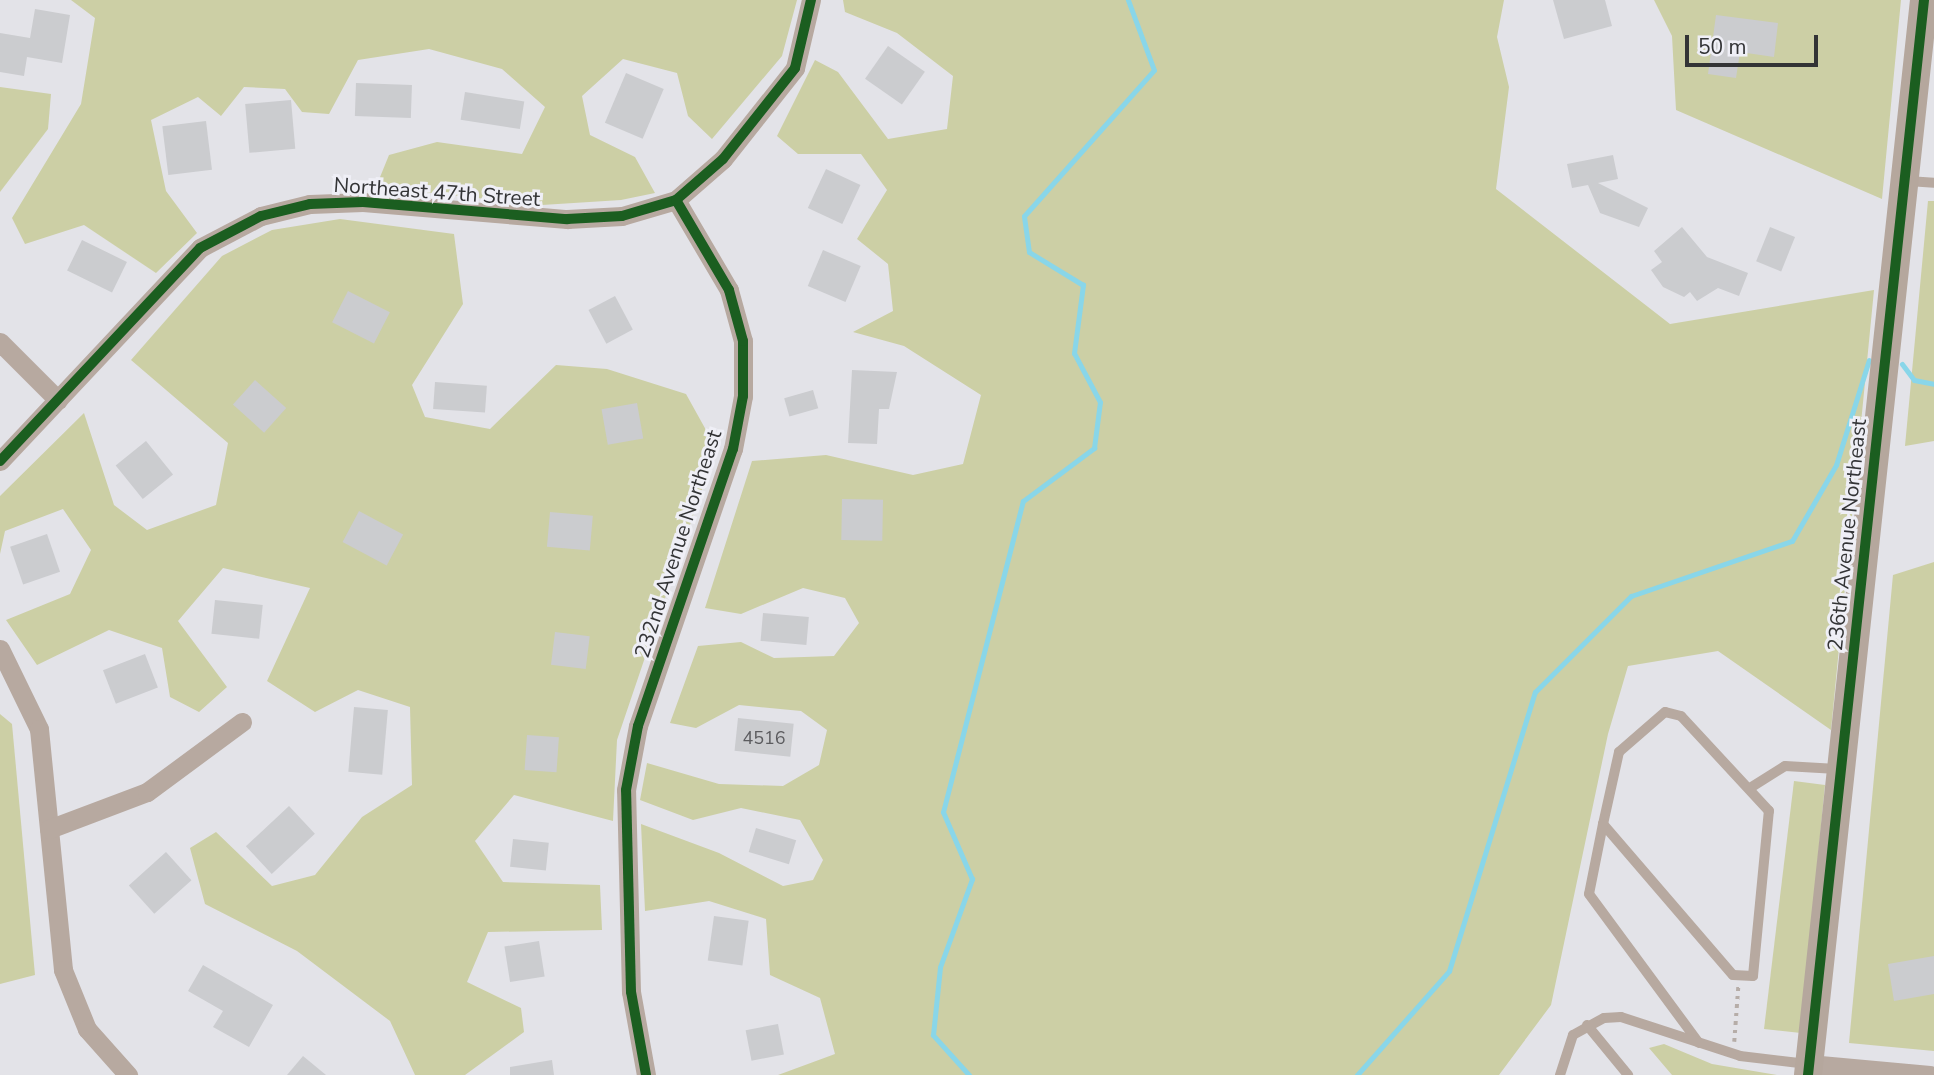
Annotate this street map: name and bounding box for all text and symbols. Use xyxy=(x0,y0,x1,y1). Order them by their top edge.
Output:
scale bar xyxy=(1689,21,1822,65)
text: 50 m xyxy=(1698,33,1747,61)
street label: Northeast 47th Street xyxy=(333,172,541,212)
street label: 236th Avenue Northeast xyxy=(1822,418,1872,652)
street label: 232nd Avenue Northeast xyxy=(629,427,727,661)
house number: 4516 xyxy=(742,727,786,749)

